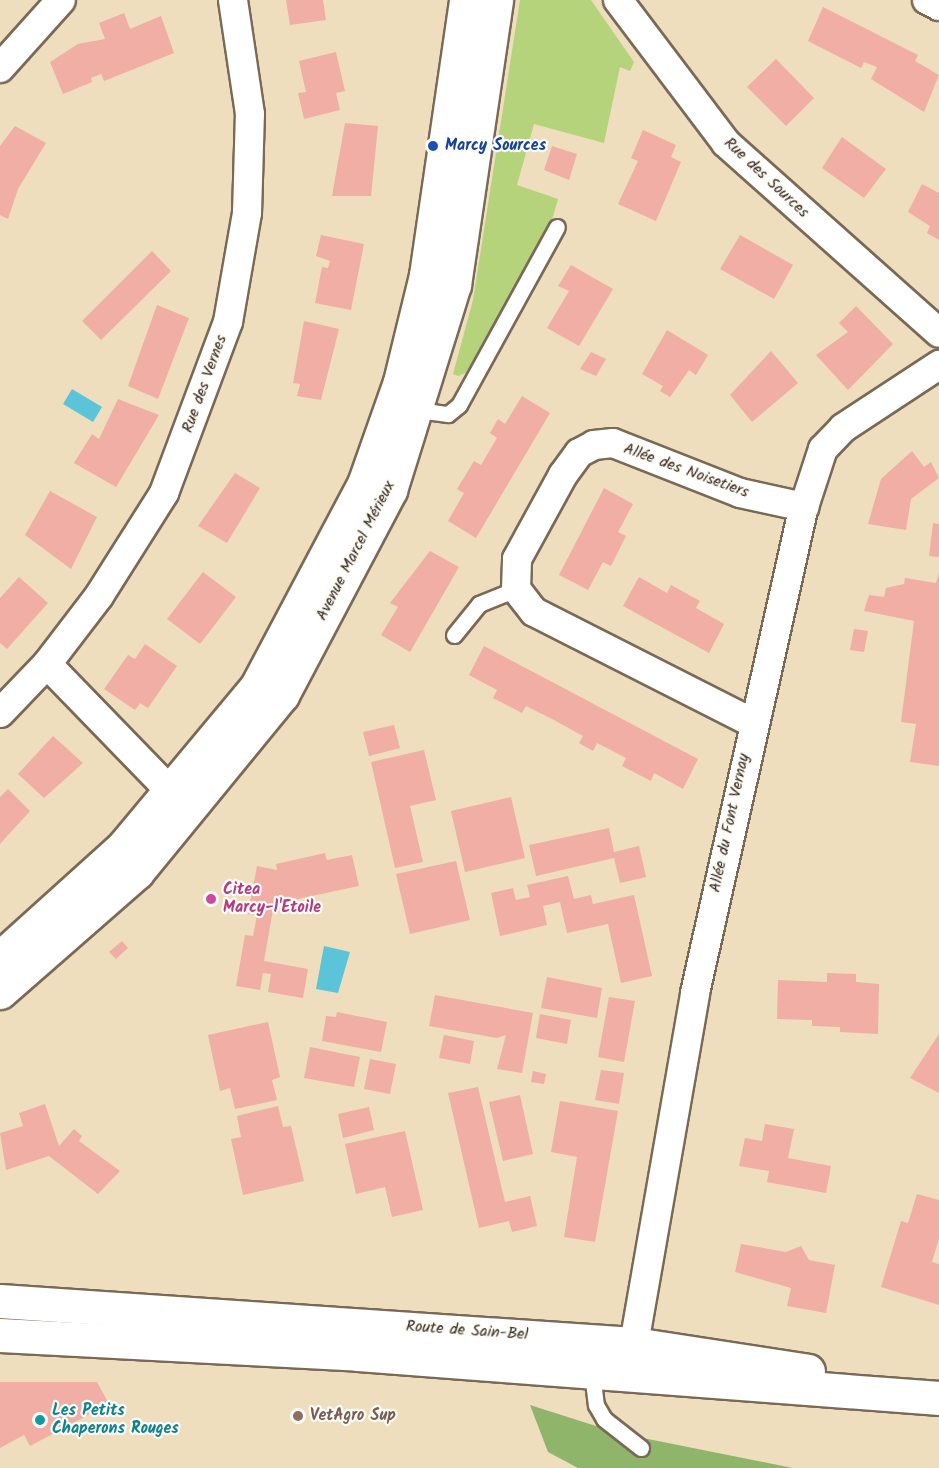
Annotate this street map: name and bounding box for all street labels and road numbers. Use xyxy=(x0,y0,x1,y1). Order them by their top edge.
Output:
street label: Rue des Sources xyxy=(720,134,812,222)
street label: Rue des Vernes xyxy=(178,332,232,436)
street label: Allée des Noisetiers xyxy=(621,439,751,503)
street label: Avenue Marcel Mérieux xyxy=(312,478,400,624)
street label: Allée du Font Vernay xyxy=(706,752,754,894)
street label: Route de Sain-Bel xyxy=(405,1317,529,1345)

